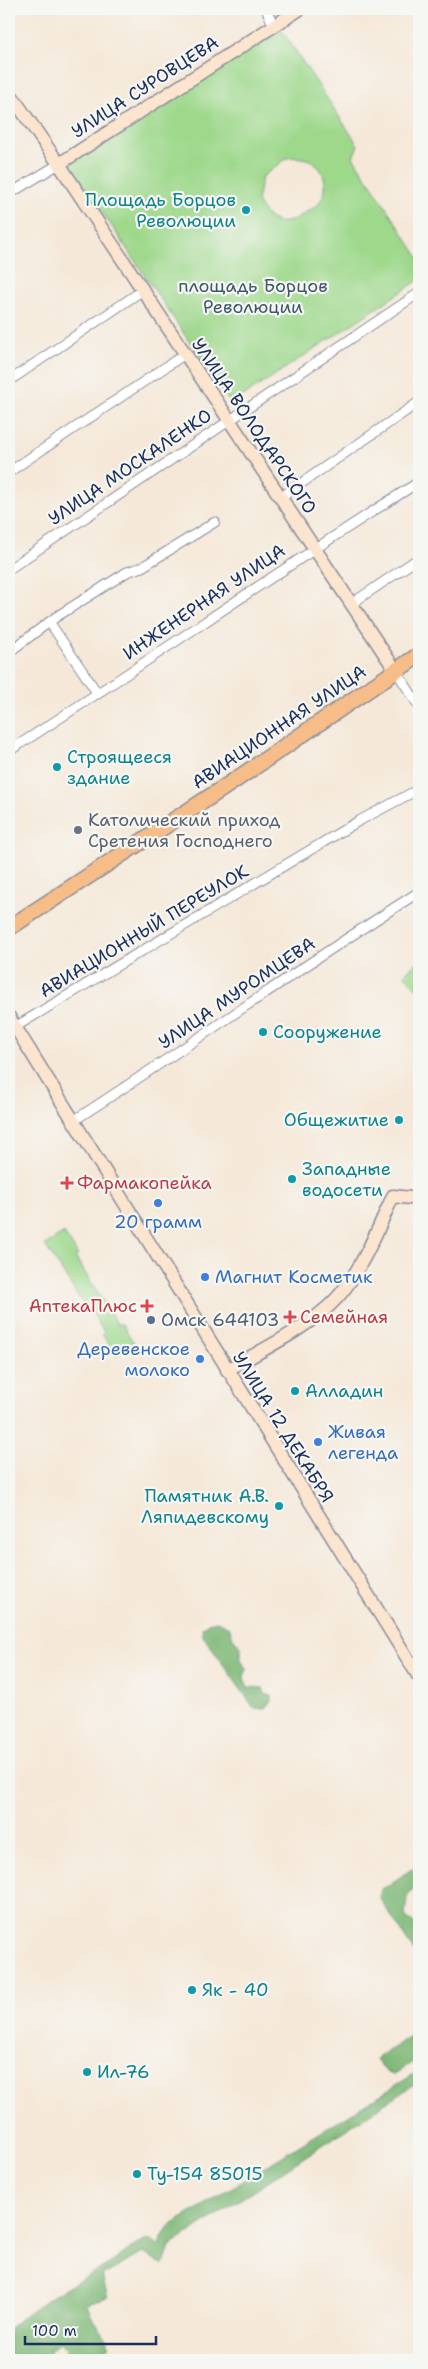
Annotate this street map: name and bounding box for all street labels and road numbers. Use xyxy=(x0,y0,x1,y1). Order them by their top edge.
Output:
street label: УЛИЦА СУРОВЦЕВА xyxy=(67,30,223,144)
street label: УЛИЦА ВОЛОДАРСКОГО xyxy=(186,333,322,519)
street label: УЛИЦА МОСКАЛЕНКО xyxy=(44,403,216,531)
street label: ИНЖЕНЕРНАЯ УЛИЦА xyxy=(118,539,290,665)
street label: АВИАЦИОННАЯ УЛИЦА xyxy=(187,660,371,794)
street label: АВИАЦИОННЫЙ ПЕРЕУЛОК xyxy=(35,859,253,1003)
street label: УЛИЦА МУРОМЦЕВА xyxy=(154,932,320,1054)
street label: УЛИЦА 12 ДЕКАБРЯ xyxy=(227,1347,339,1507)

